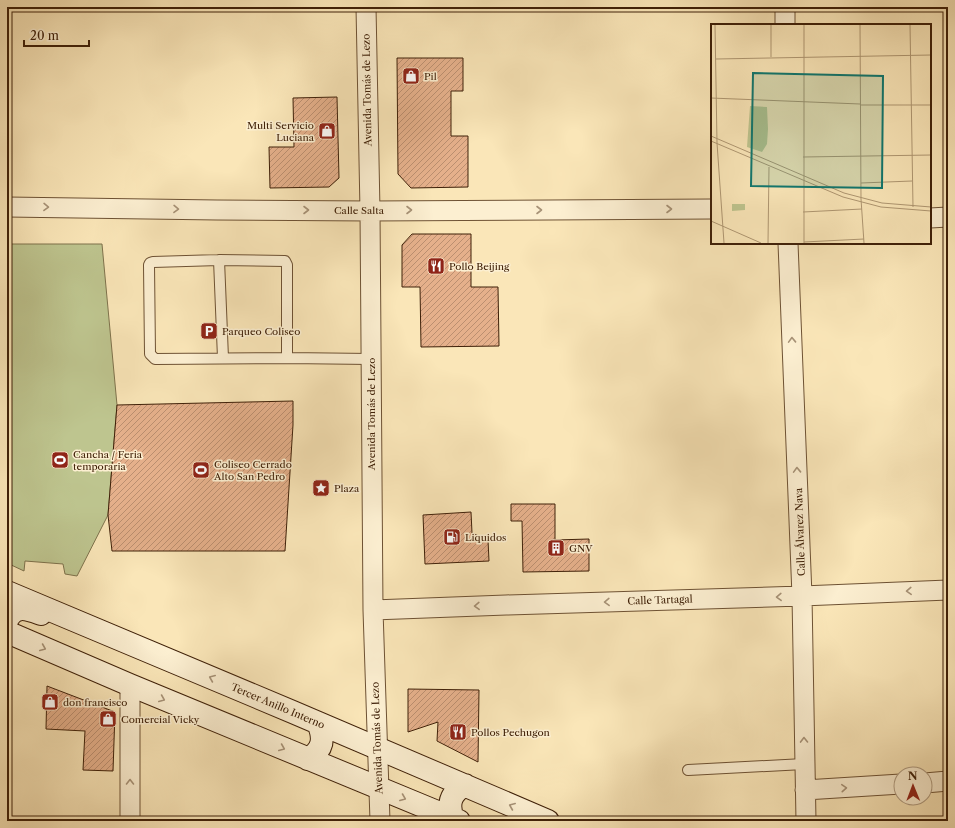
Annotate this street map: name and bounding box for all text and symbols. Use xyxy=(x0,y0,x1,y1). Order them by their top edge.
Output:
scale bar xyxy=(24,22,89,48)
inset map xyxy=(711,24,931,244)
text: 20 m xyxy=(30,28,59,43)
street label: Avenida Tomás de Lezo xyxy=(360,34,374,147)
shop icon: Pil xyxy=(401,66,421,86)
place label: Pil xyxy=(424,70,437,83)
place label: Multi Servicio Luciana xyxy=(247,119,315,144)
shop icon: Multi Servicio Luciana xyxy=(317,121,337,141)
one-way arrow xyxy=(43,203,49,211)
street label: Calle Salta xyxy=(334,204,385,217)
one-way arrow xyxy=(173,205,179,213)
one-way arrow xyxy=(666,205,672,213)
one-way arrow xyxy=(303,206,309,214)
one-way arrow xyxy=(406,206,412,214)
one-way arrow xyxy=(536,206,542,214)
restaurant icon: Pollo Beijing xyxy=(426,256,446,276)
place label: Pollo Beijing xyxy=(449,260,510,273)
parking icon: Parqueo Coliseo xyxy=(199,321,219,341)
place label: Parqueo Coliseo xyxy=(222,325,300,338)
one-way arrow xyxy=(788,337,796,343)
street label: Avenida Tomás de Lezo xyxy=(365,358,378,471)
place label: Cancha / Feria temporaria xyxy=(73,448,143,473)
sports icon: Cancha / Feria temporaria xyxy=(50,450,70,470)
place label: Coliseo Cerrado Alto San Pedro xyxy=(213,458,292,483)
sports icon: Coliseo Cerrado Alto San Pedro xyxy=(191,460,211,480)
one-way arrow xyxy=(793,467,802,473)
place icon: Plaza xyxy=(311,478,331,498)
place label: Plaza xyxy=(334,482,360,495)
street label: Calle Álvarez Nava xyxy=(792,487,808,576)
fuel station icon: Liquidos xyxy=(442,527,462,547)
place label: Liquidos xyxy=(465,531,506,544)
building icon: GNV xyxy=(546,538,566,558)
place label: GNV xyxy=(569,542,593,555)
one-way arrow xyxy=(906,587,912,596)
street label: Calle Tartagal xyxy=(627,592,693,608)
one-way arrow xyxy=(776,593,782,601)
one-way arrow xyxy=(604,598,610,606)
one-way arrow xyxy=(474,602,480,610)
one-way arrow xyxy=(39,643,46,651)
one-way arrow xyxy=(209,675,216,683)
street label: Tercer Anillo Interno xyxy=(229,680,327,732)
street label: Avenida Tomás de Lezo xyxy=(369,682,385,795)
shop icon: don francisco xyxy=(40,692,60,712)
one-way arrow xyxy=(159,694,166,702)
place label: don francisco xyxy=(63,696,127,709)
shop icon: Comercial Vicky xyxy=(98,709,118,729)
place label: Comercial Vicky xyxy=(121,713,200,726)
restaurant icon: Pollos Pechugon xyxy=(448,722,468,742)
place label: Pollos Pechugon xyxy=(471,726,551,739)
one-way arrow xyxy=(800,737,808,743)
one-way arrow xyxy=(279,744,286,752)
north arrow xyxy=(893,766,933,806)
text: N xyxy=(908,769,918,783)
one-way arrow xyxy=(126,779,134,785)
one-way arrow xyxy=(841,783,847,792)
one-way arrow xyxy=(398,793,406,801)
one-way arrow xyxy=(509,802,516,810)

